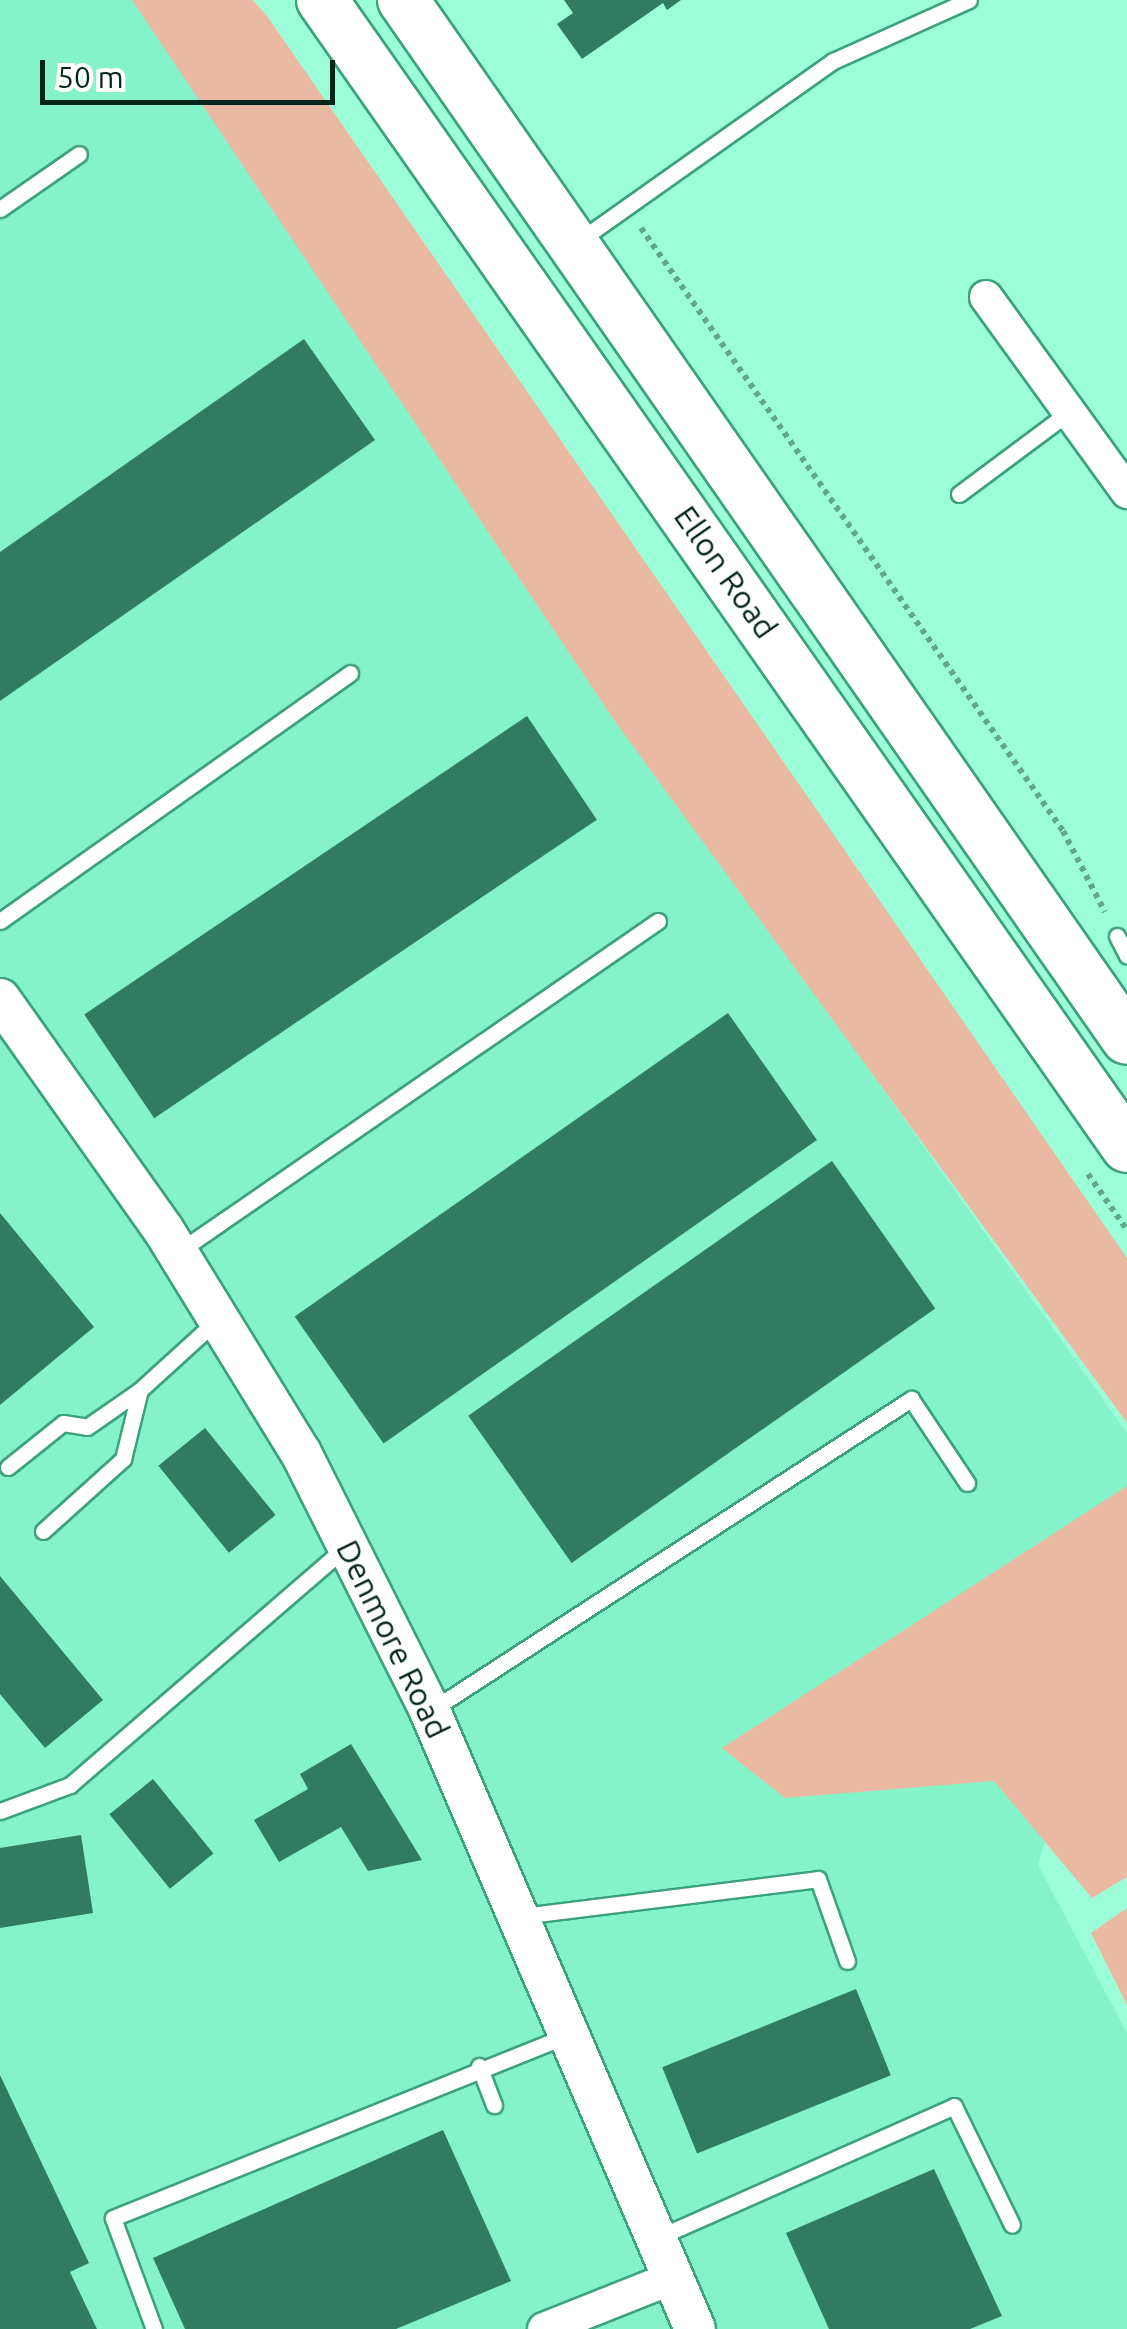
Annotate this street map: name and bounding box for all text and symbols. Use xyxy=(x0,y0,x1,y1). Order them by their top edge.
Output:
scale bar xyxy=(45,40,340,102)
text: 50 m xyxy=(57,60,124,94)
street label: Ellon Road xyxy=(666,498,786,646)
street label: Denmore Road xyxy=(328,1534,458,1744)

